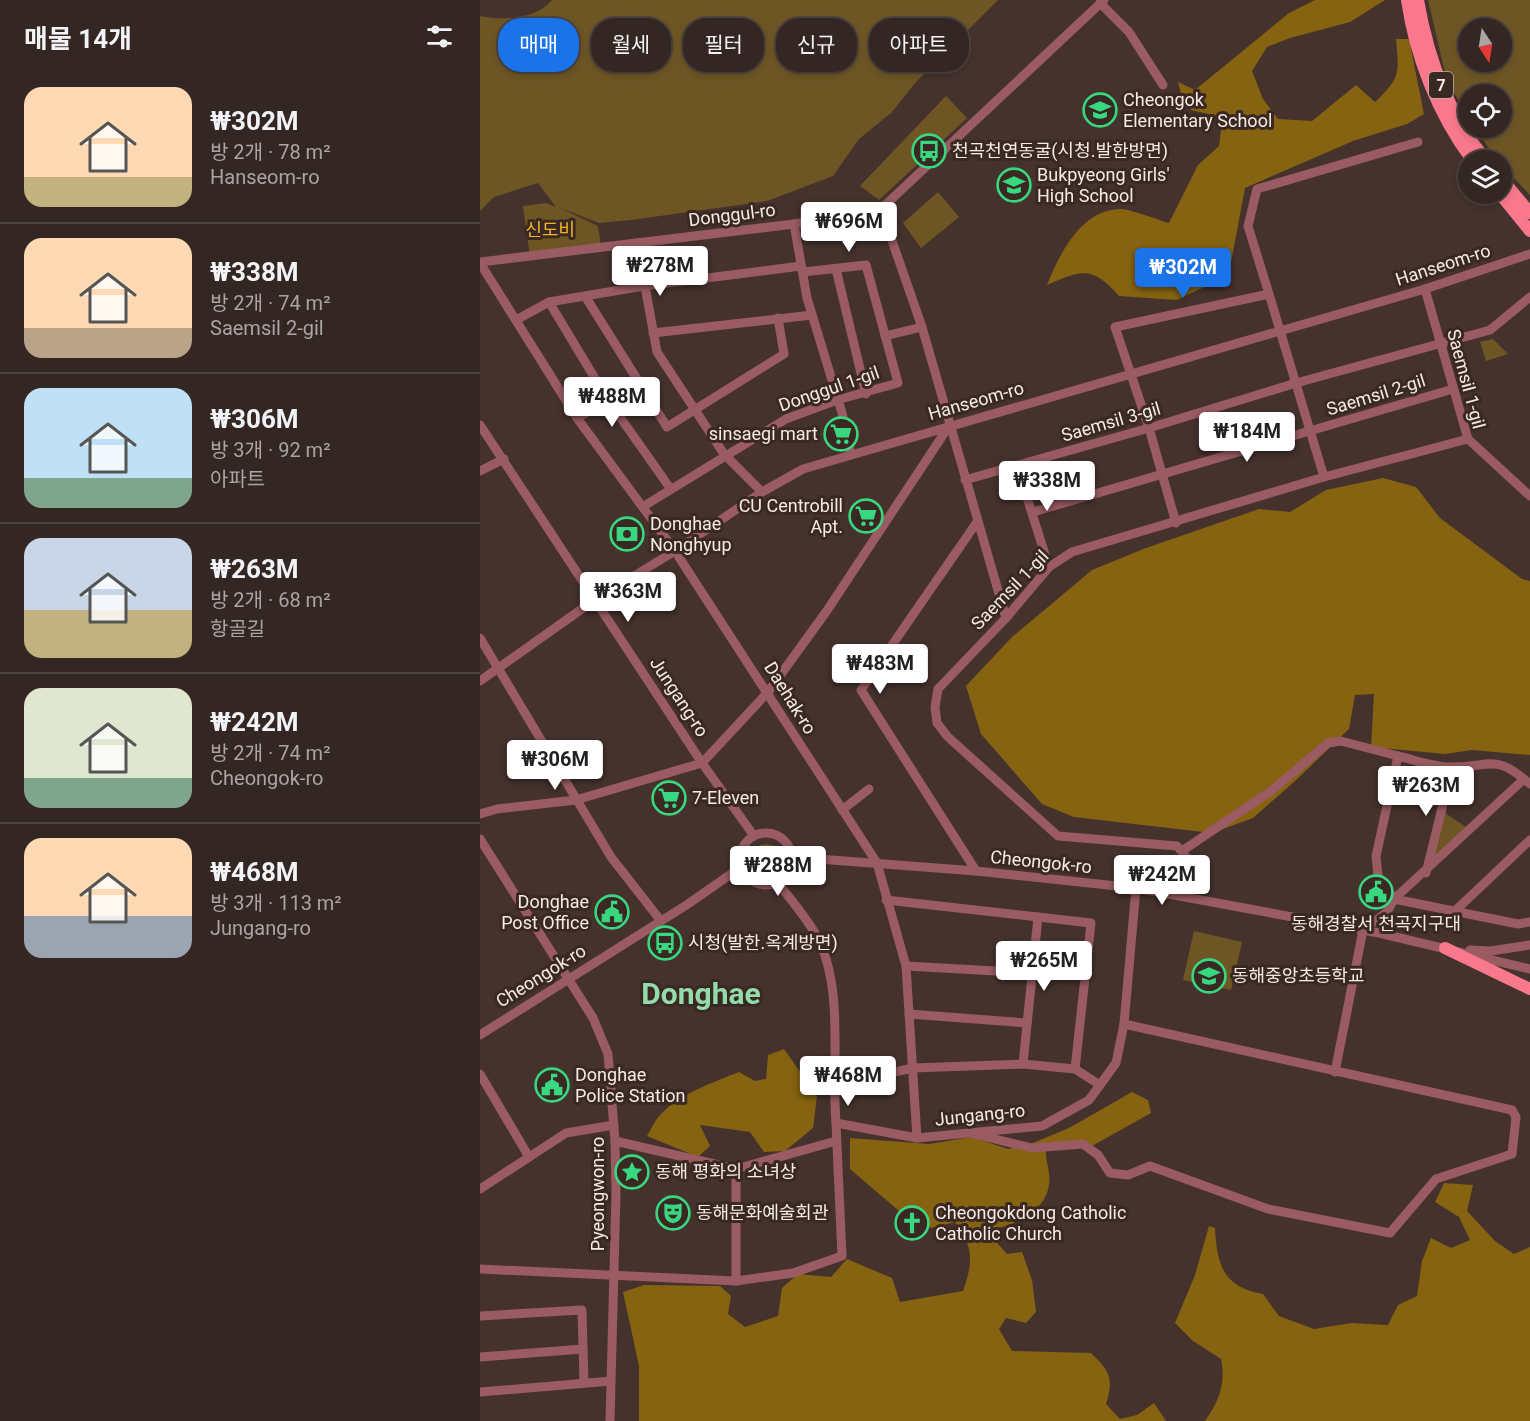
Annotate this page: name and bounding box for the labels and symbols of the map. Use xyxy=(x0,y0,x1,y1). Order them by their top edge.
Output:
north arrow xyxy=(1458,18,1512,72)
road number: 7 xyxy=(1429,72,1453,98)
place label: Cheongok Elementary School xyxy=(1123,89,1272,131)
school or university icon: Cheongok Elementary School xyxy=(1082,92,1118,128)
bus stop icon: 천곡천연동굴(시청.발한방면) xyxy=(911,133,947,169)
place label: 천곡천연동굴(시청.발한방면) xyxy=(952,140,1168,162)
place label: Bukpyeong Girls' High School xyxy=(1037,164,1170,206)
school or university icon: Bukpyeong Girls' High School xyxy=(996,167,1032,203)
street label: Donggul-ro xyxy=(687,199,777,230)
pin: ₩696M xyxy=(807,202,891,253)
park label: 신도비 xyxy=(525,219,575,240)
street label: Hanseom-ro xyxy=(1393,239,1493,290)
pin: ₩278M xyxy=(618,246,702,297)
pin: ₩302M xyxy=(1141,248,1225,299)
street label: Saemsil 1-gil xyxy=(1443,327,1490,431)
street label: Donggul 1-gil xyxy=(776,362,882,416)
street label: Saemsil 2-gil xyxy=(1324,370,1428,420)
pin: ₩488M xyxy=(570,377,654,428)
street label: Hanseom-ro xyxy=(926,377,1026,424)
street label: Saemsil 3-gil xyxy=(1059,397,1163,446)
pin: ₩184M xyxy=(1205,412,1289,463)
supermarket icon: sinsaegi mart xyxy=(823,416,859,452)
place label: sinsaegi mart xyxy=(709,423,818,444)
pin: ₩338M xyxy=(1005,461,1089,512)
place label: CU Centrobill Apt. xyxy=(739,495,843,537)
supermarket icon: CU Centrobill Apt. xyxy=(848,498,884,534)
place label: Donghae Nonghyup xyxy=(650,513,732,555)
bank icon: Donghae Nonghyup xyxy=(609,516,645,552)
street label: Saemsil 1-gil xyxy=(967,546,1053,634)
pin: ₩363M xyxy=(586,572,670,623)
pin: ₩483M xyxy=(838,644,922,695)
street label: Jungang-ro xyxy=(646,653,713,741)
street label: Daehak-ro xyxy=(760,658,821,738)
pin: ₩306M xyxy=(513,740,597,791)
pin: ₩263M xyxy=(1384,766,1468,817)
supermarket icon: 7-Eleven xyxy=(651,780,687,816)
place label: 7-Eleven xyxy=(692,787,759,808)
pin: ₩288M xyxy=(736,846,820,897)
street label: Cheongok-ro xyxy=(989,846,1093,877)
pin: ₩242M xyxy=(1120,855,1204,906)
public building icon: 동해경찰서 천곡지구대 xyxy=(1358,874,1394,910)
place label: Donghae Post Office xyxy=(501,891,589,933)
public building icon: Donghae Post Office xyxy=(594,894,630,930)
place label: 동해경찰서 천곡지구대 xyxy=(1291,913,1461,934)
bus stop icon: 시청(발한.옥계방면) xyxy=(647,925,683,961)
place label: 시청(발한.옥계방면) xyxy=(688,932,838,954)
street label: Cheongok-ro xyxy=(492,940,590,1012)
pin: ₩265M xyxy=(1002,941,1086,992)
school or university icon: 동해중앙초등학교 xyxy=(1191,958,1227,994)
place label: 동해중앙초등학교 xyxy=(1232,965,1364,986)
district label: Donghae xyxy=(641,976,761,1011)
pin: ₩468M xyxy=(806,1056,890,1107)
place label: Donghae Police Station xyxy=(575,1064,686,1106)
public building icon: Donghae Police Station xyxy=(534,1067,570,1103)
street label: Jungang-ro xyxy=(934,1099,1026,1130)
street label: Pyeongwon-ro xyxy=(587,1137,608,1251)
place icon: 동해 평화의 소녀상 xyxy=(614,1154,650,1190)
place label: 동해 평화의 소녀상 xyxy=(655,1161,796,1182)
theatre icon: 동해문화예술회관 xyxy=(655,1195,691,1231)
place label: 동해문화예술회관 xyxy=(696,1202,829,1223)
place label: Cheongokdong Catholic Catholic Church xyxy=(935,1202,1126,1244)
church icon: Cheongokdong Catholic Catholic Church xyxy=(894,1205,930,1241)

